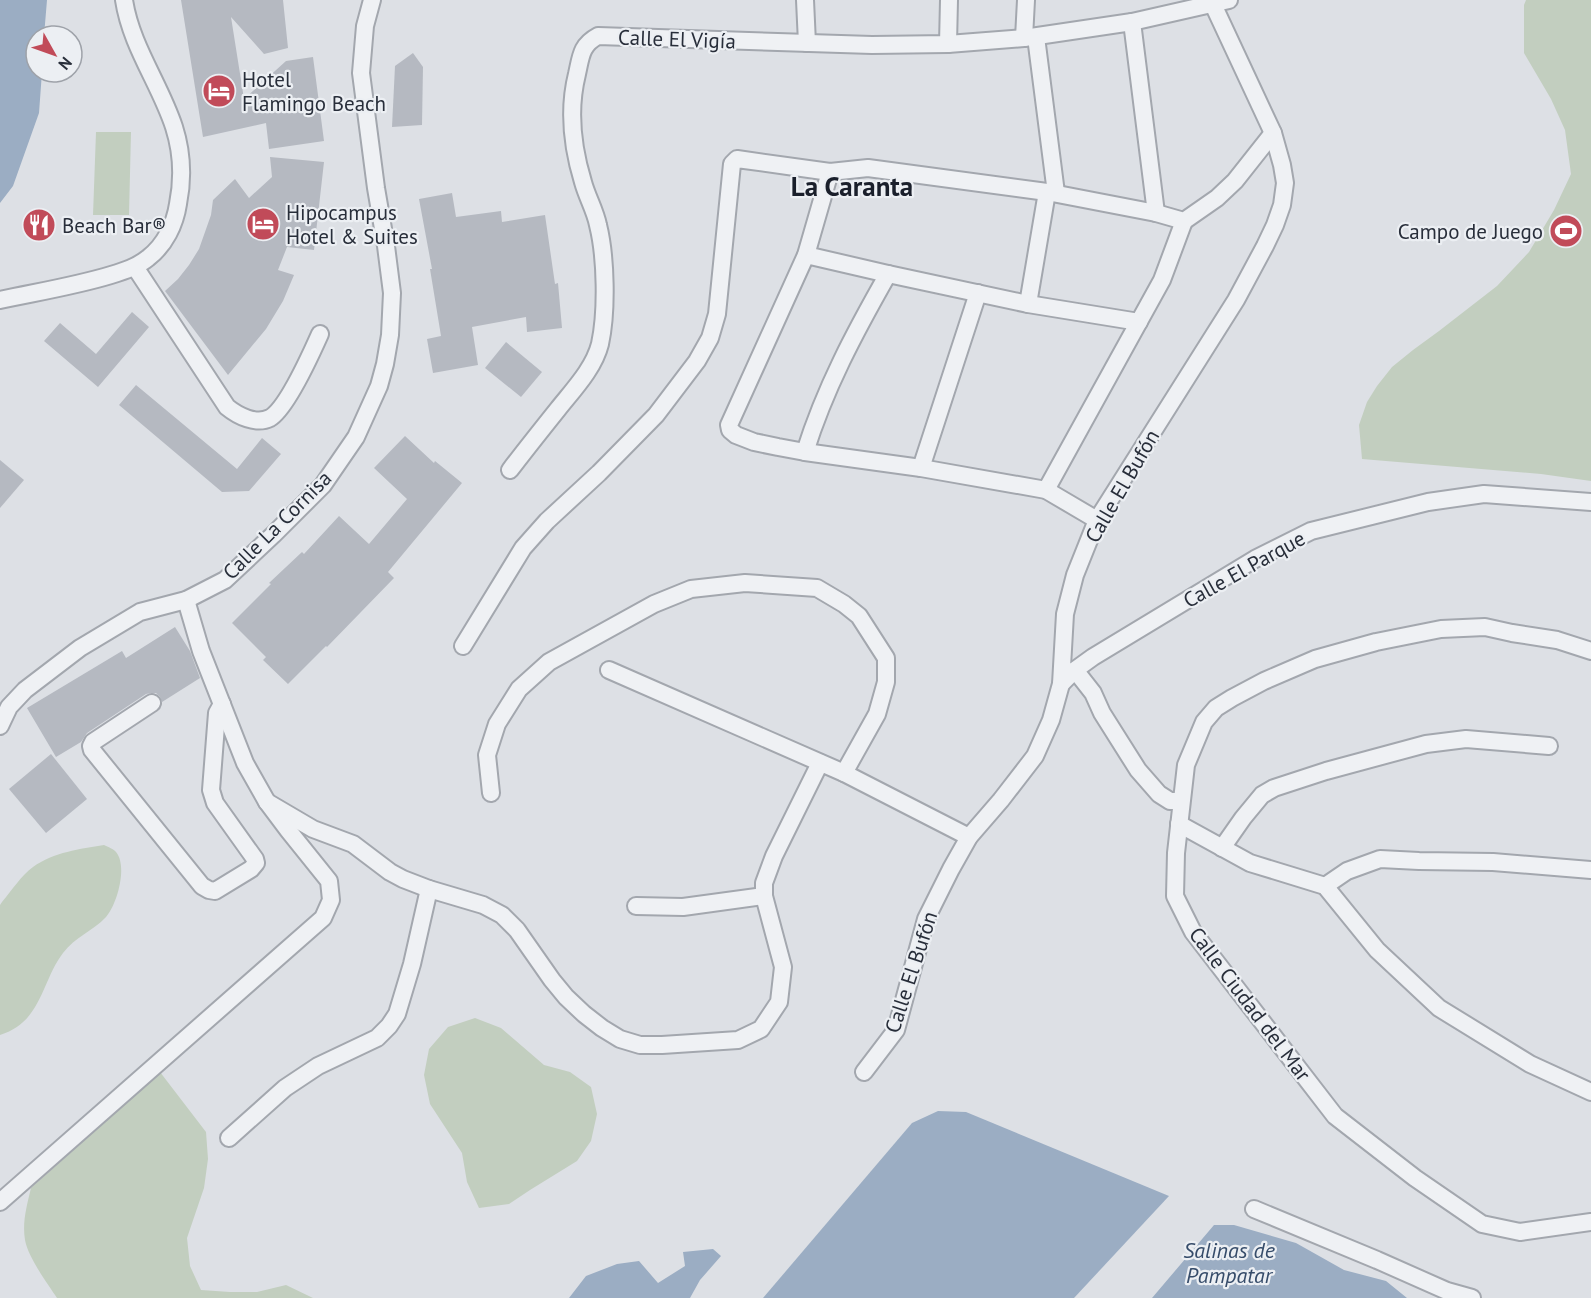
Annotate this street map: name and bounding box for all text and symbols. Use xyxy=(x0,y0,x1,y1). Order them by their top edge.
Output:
street label: Calle El Vigía xyxy=(618,23,736,55)
north arrow xyxy=(24,24,84,84)
text: N xyxy=(54,53,77,74)
place label: Hotel Flamingo Beach xyxy=(242,66,386,117)
hotel icon: Hotel Flamingo Beach xyxy=(201,73,237,109)
district label: La Caranta xyxy=(791,169,913,203)
place label: Hipocampus Hotel & Suites xyxy=(286,199,418,250)
hotel icon: Hipocampus Hotel & Suites xyxy=(245,206,281,242)
restaurant icon: Beach Bar® xyxy=(21,207,57,243)
place label: Beach Bar® xyxy=(62,212,166,239)
sports icon: Campo de Juego xyxy=(1548,213,1584,249)
place label: Campo de Juego xyxy=(1398,218,1543,245)
street label: Calle El Bufón xyxy=(1079,425,1165,547)
street label: Calle La Cornisa xyxy=(217,465,337,585)
street label: Calle El Parque xyxy=(1178,524,1310,614)
street label: Calle El Bufón xyxy=(879,908,943,1036)
street label: Calle Ciudad del Mar xyxy=(1183,922,1317,1086)
water label: Salinas de Pampatar xyxy=(1183,1236,1276,1289)

